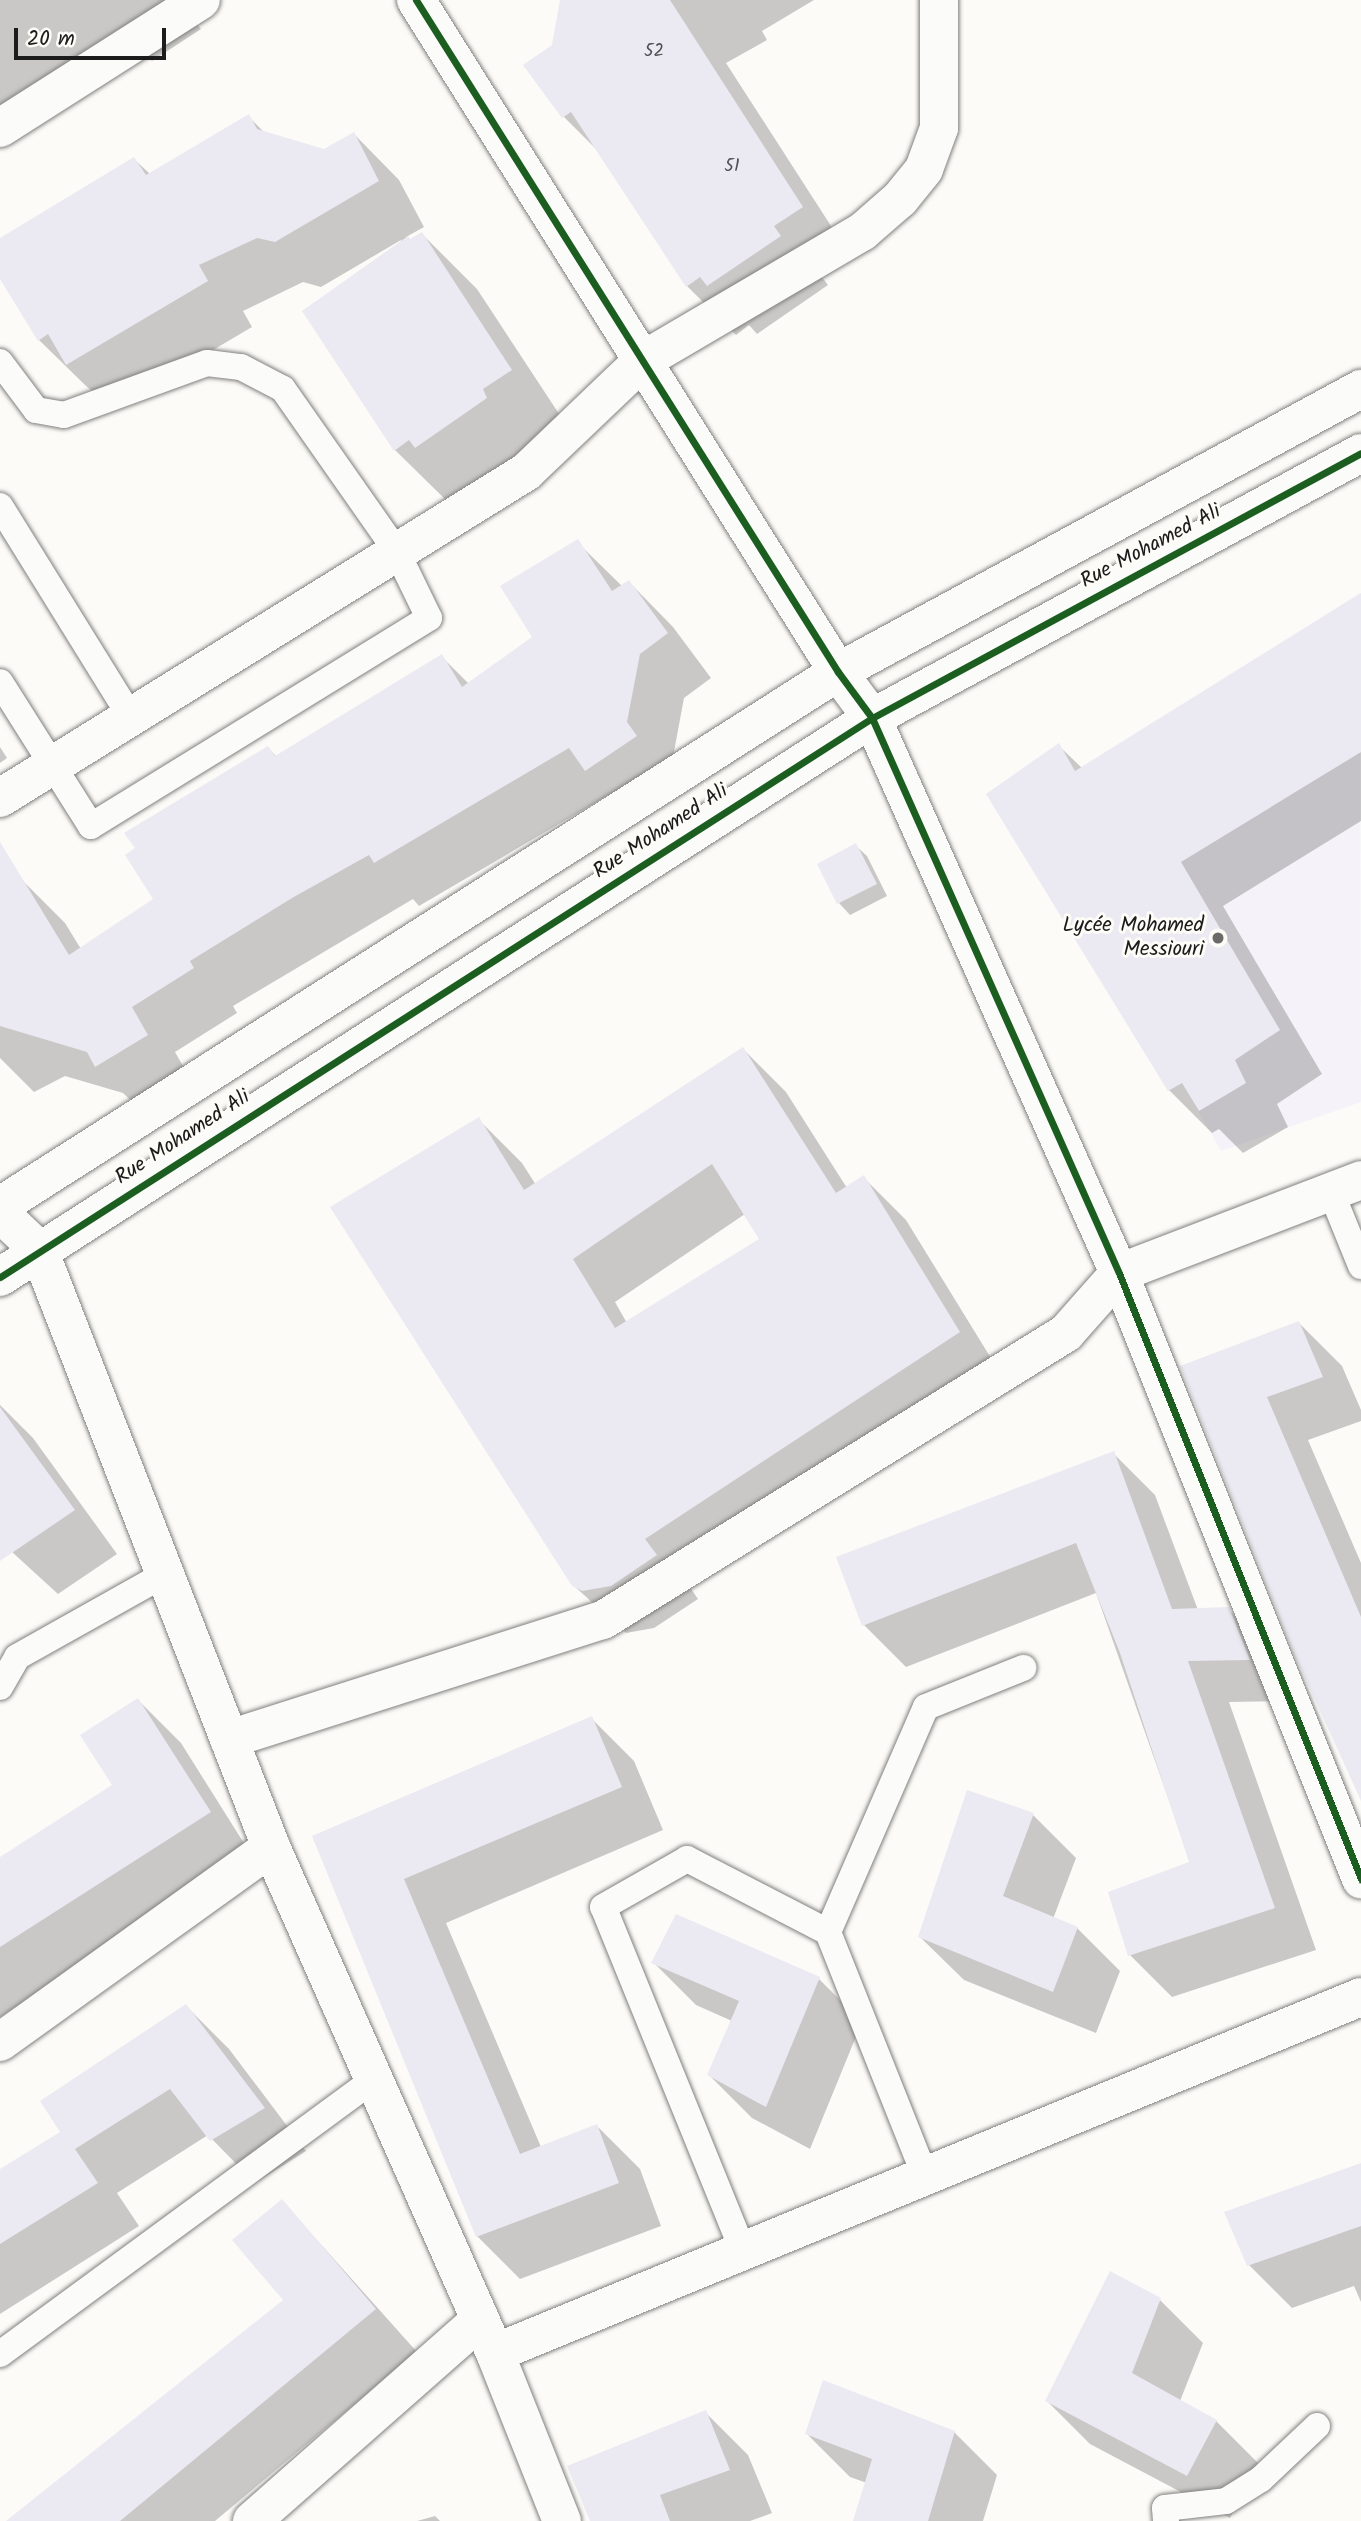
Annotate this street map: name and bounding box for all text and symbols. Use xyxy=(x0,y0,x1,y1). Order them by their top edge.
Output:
scale bar xyxy=(18,14,170,58)
text: 20 m xyxy=(27,23,75,56)
house number: 52 xyxy=(644,41,664,63)
house number: 51 xyxy=(724,156,740,178)
street label: Rue Mohamed Ali xyxy=(1076,499,1226,595)
street label: Rue Mohamed Ali xyxy=(589,779,733,885)
place label: Lycée Mohamed Messiouri xyxy=(1062,913,1204,963)
marker: Lycée Mohamed Messiouri xyxy=(1210,930,1226,946)
street label: Rue Mohamed Ali xyxy=(111,1085,255,1191)

